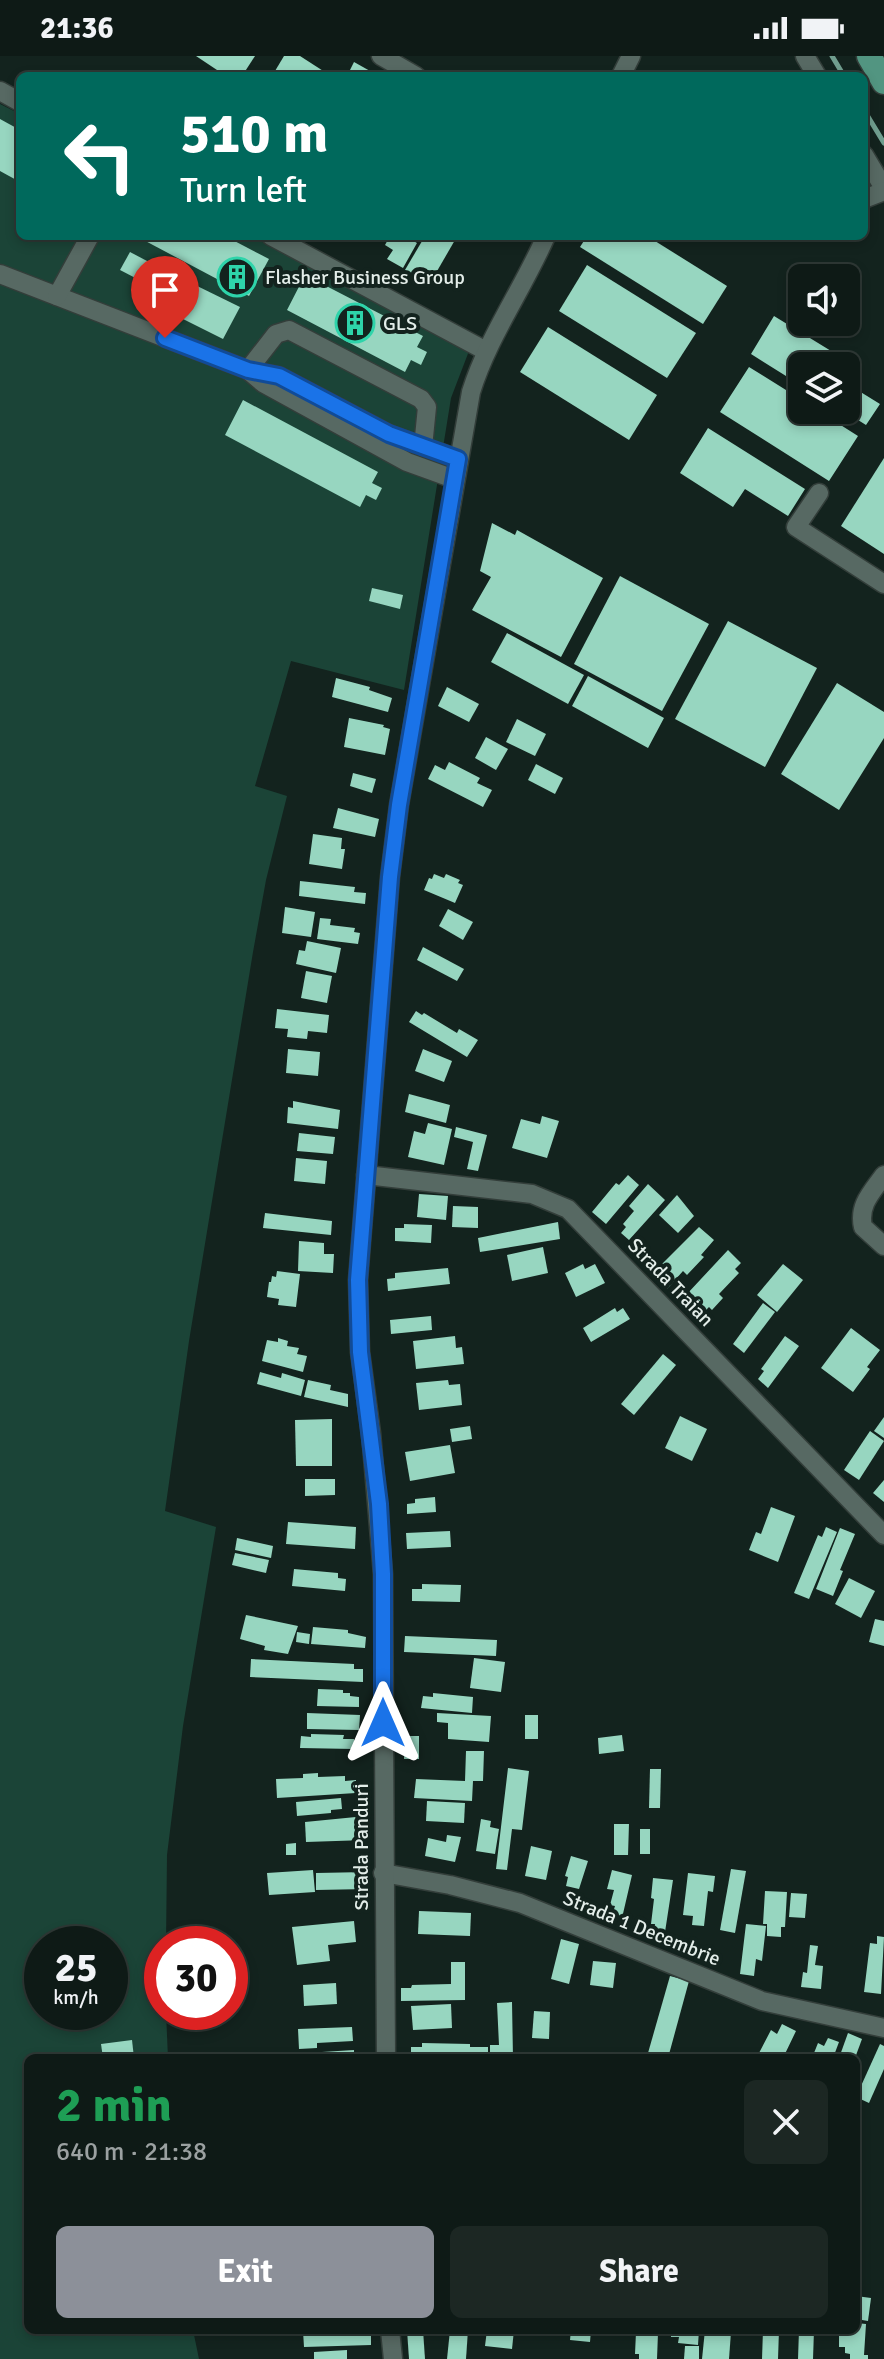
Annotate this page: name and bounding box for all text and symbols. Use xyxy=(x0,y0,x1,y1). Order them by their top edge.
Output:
text: 21:36 xyxy=(40,10,114,47)
text: 510 m xyxy=(180,99,328,168)
icon: left xyxy=(48,104,152,208)
text: Turn left xyxy=(180,168,307,213)
pin xyxy=(131,256,199,338)
building icon: Flasher Business Group xyxy=(216,256,258,298)
map controls xyxy=(788,264,860,424)
button: sound xyxy=(788,264,860,336)
place label: Flasher Business Group xyxy=(265,265,465,290)
icon: arrive xyxy=(143,268,187,312)
building icon: GLS xyxy=(334,302,376,344)
place label: GLS xyxy=(383,311,417,336)
button: layers xyxy=(788,352,860,424)
street label: Strada Traian xyxy=(622,1233,719,1332)
position arrow xyxy=(341,1681,425,1765)
street label: Strada Panduri xyxy=(349,1783,374,1911)
street label: Strada 1 Decembrie xyxy=(559,1885,724,1971)
speed limit sign: 30 xyxy=(144,1926,248,2030)
text: 25 xyxy=(54,1943,98,1993)
text: km/h xyxy=(53,1985,99,2010)
text: 2 min xyxy=(56,2076,172,2135)
button: close xyxy=(744,2080,828,2164)
text: 640 m · 21:38 xyxy=(56,2136,207,2168)
button: Exit xyxy=(56,2226,434,2318)
button: Share xyxy=(450,2226,828,2318)

